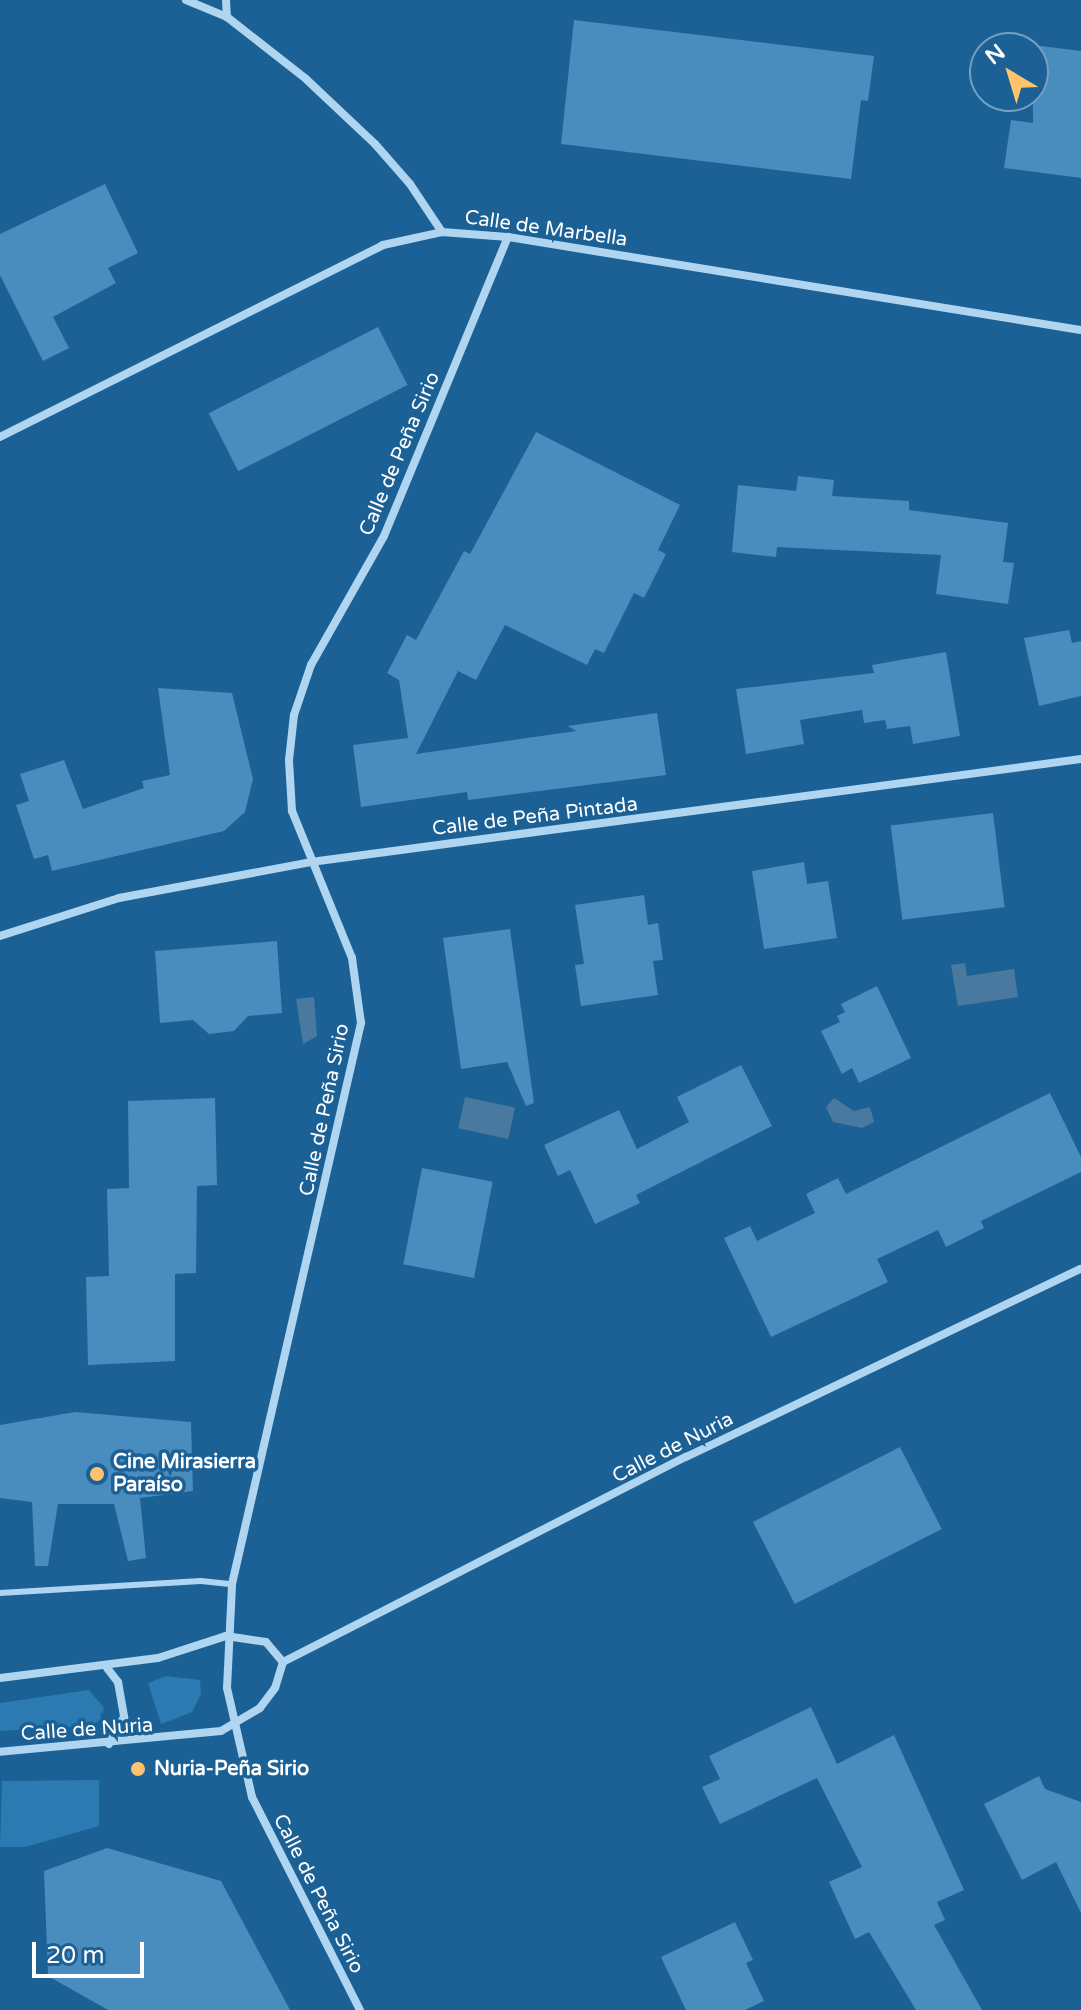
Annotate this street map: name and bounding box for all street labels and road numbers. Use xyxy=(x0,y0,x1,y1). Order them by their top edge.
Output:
street label: Calle de Marbella xyxy=(463,206,629,252)
street label: Calle de Peña Sirio xyxy=(355,368,445,540)
street label: Calle de Peña Pintada xyxy=(431,792,639,842)
street label: Calle de Peña Sirio xyxy=(295,1022,355,1198)
street label: Calle de Nuria xyxy=(608,1407,738,1489)
street label: Calle de Nuria xyxy=(20,1713,154,1747)
street label: Calle de Peña Sirio xyxy=(267,1810,369,1978)

